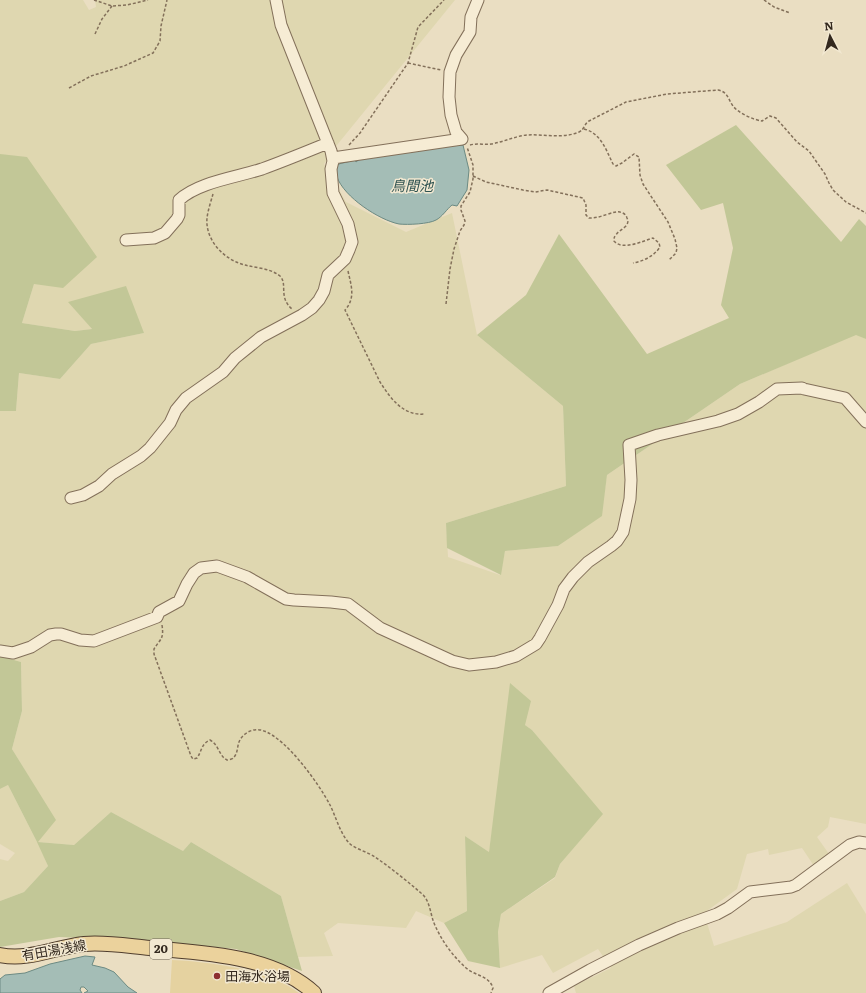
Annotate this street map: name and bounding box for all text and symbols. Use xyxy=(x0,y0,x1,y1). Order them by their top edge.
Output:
north arrow xyxy=(810,16,850,56)
text: N xyxy=(823,17,834,33)
water label: 鳥間池 xyxy=(391,175,435,195)
street label: 有田湯浅線 xyxy=(20,935,88,965)
road number: 20 xyxy=(150,939,172,959)
place label: 田海水浴場 xyxy=(225,966,290,985)
marker: 田海水浴場 xyxy=(212,971,222,981)

